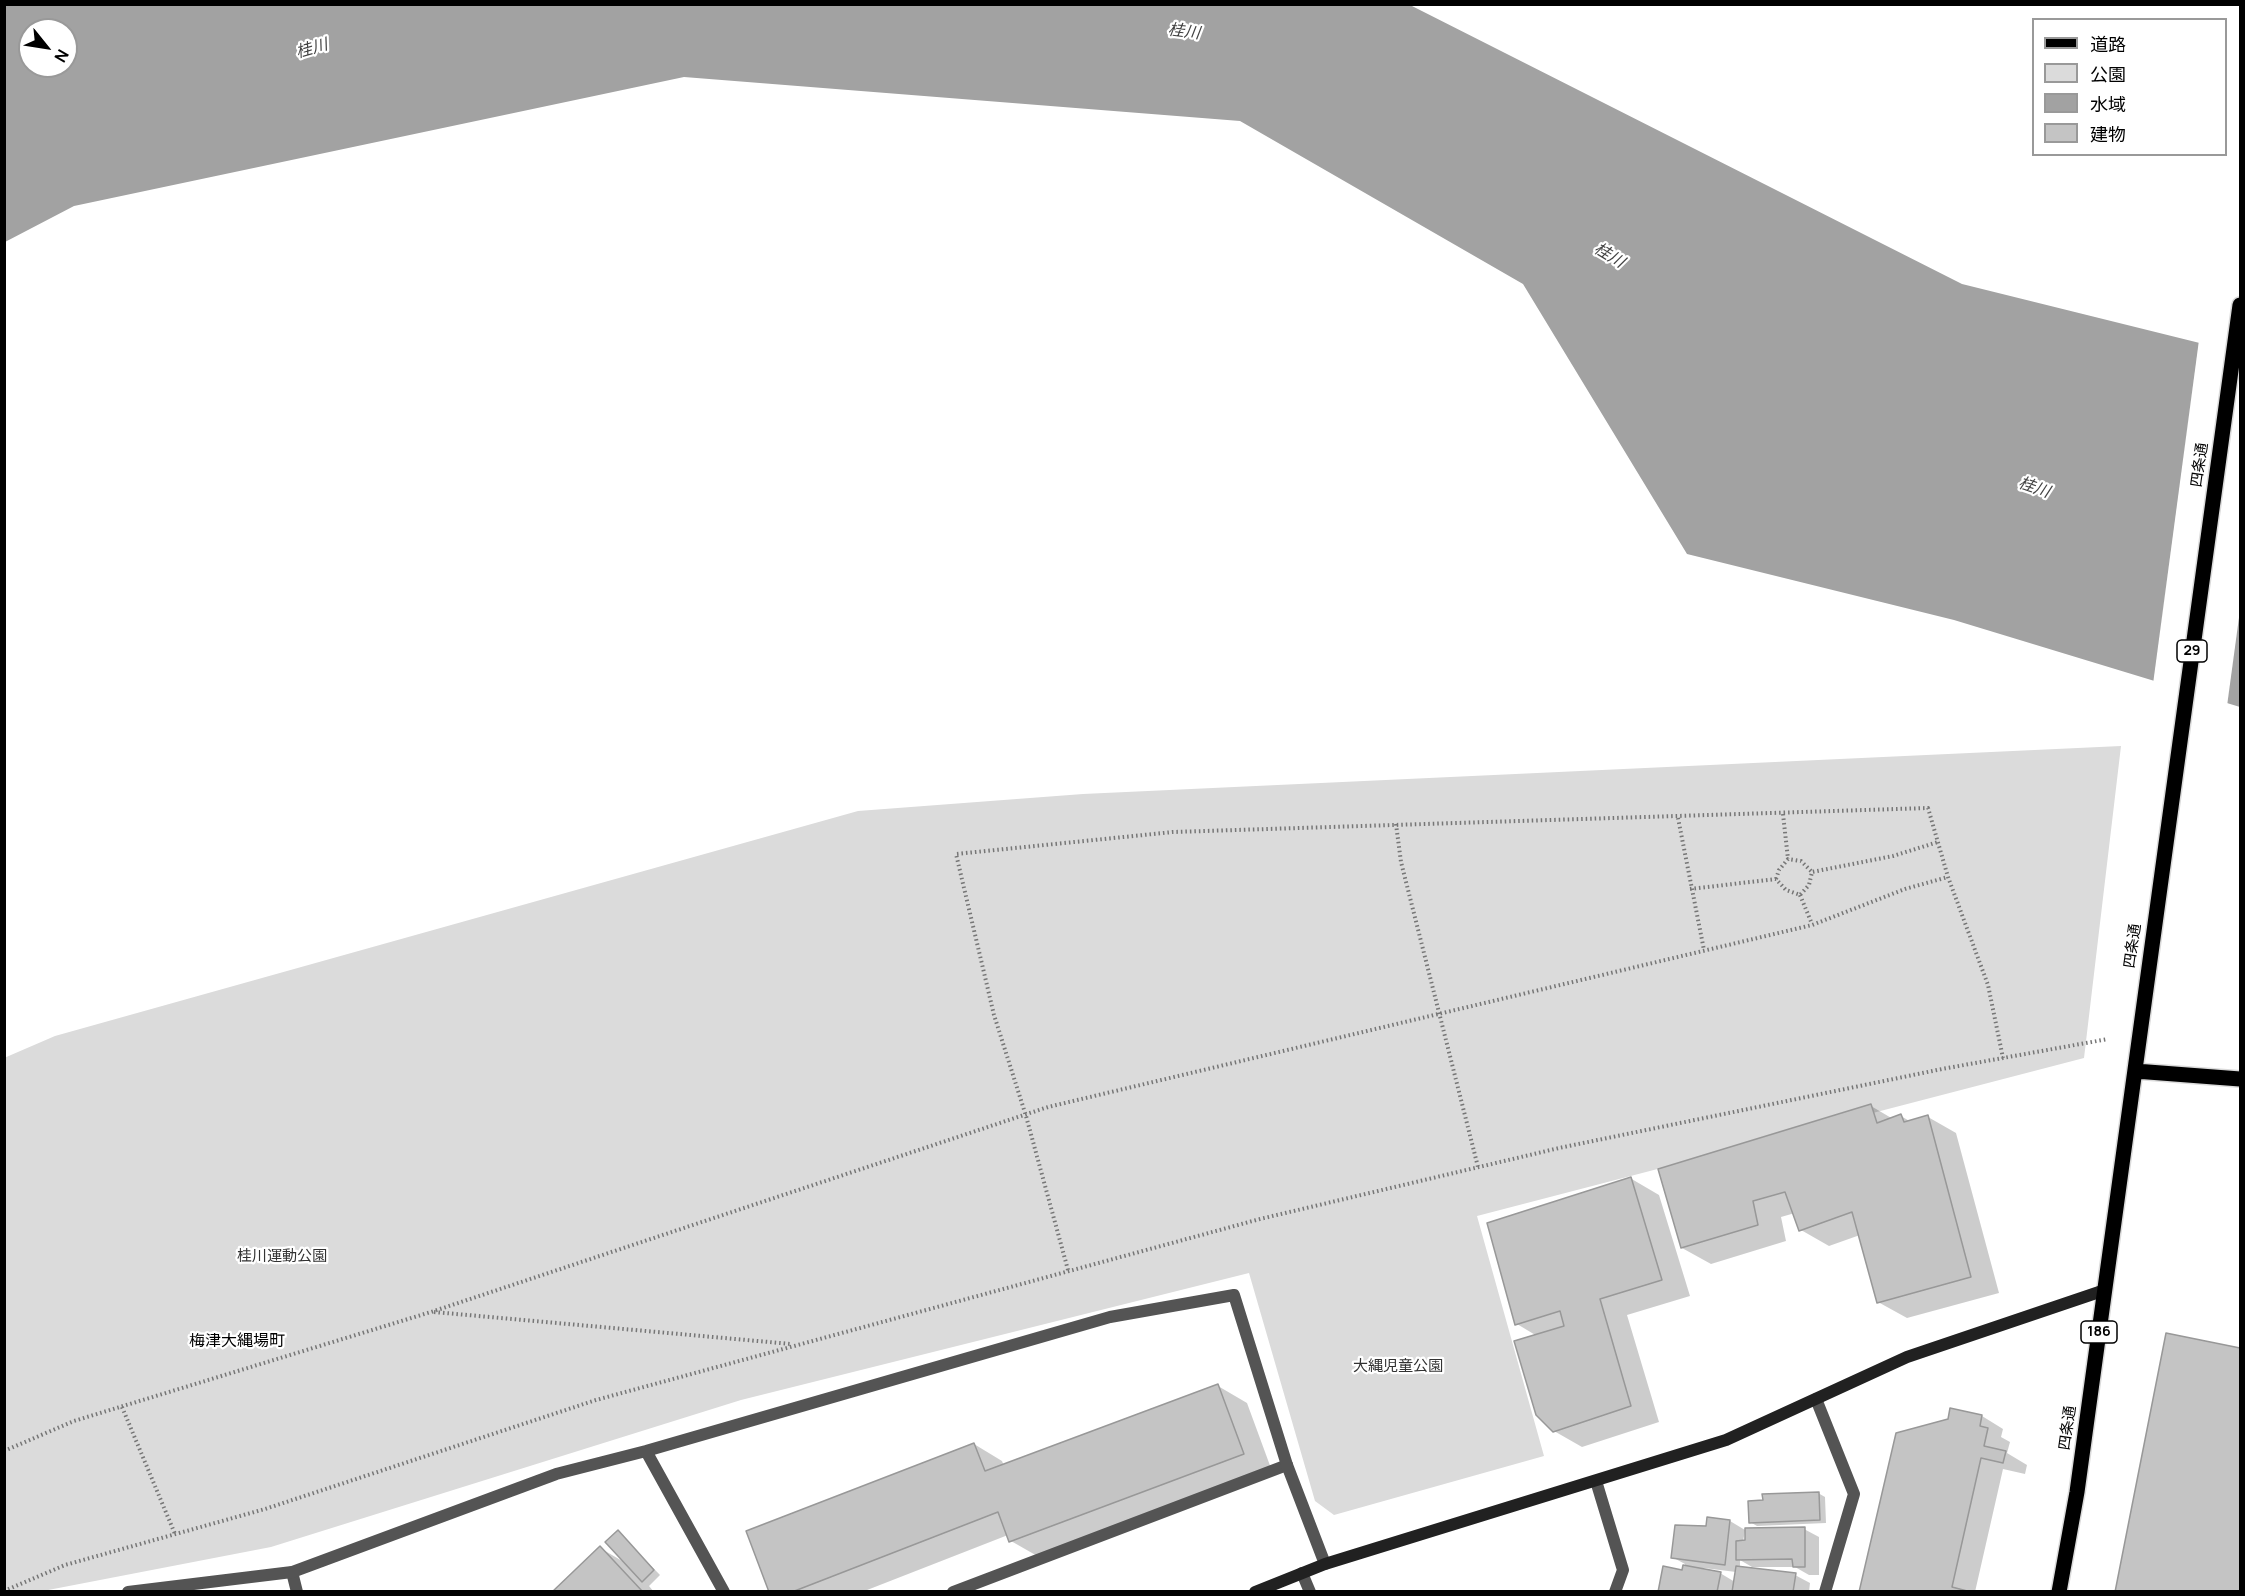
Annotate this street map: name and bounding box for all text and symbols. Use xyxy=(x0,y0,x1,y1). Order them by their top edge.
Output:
north arrow xyxy=(18,18,78,78)
legend xyxy=(2032,18,2227,156)
water label: 桂川 xyxy=(1167,21,1201,43)
text: 道路 xyxy=(2090,32,2126,56)
water label: 桂川 xyxy=(294,35,330,63)
text: N xyxy=(49,46,74,66)
text: 公園 xyxy=(2090,62,2126,86)
text: 水域 xyxy=(2090,92,2126,116)
text: 建物 xyxy=(2090,122,2126,146)
water label: 桂川 xyxy=(1590,240,1628,272)
street label: 四条通 xyxy=(2188,441,2212,489)
water label: 桂川 xyxy=(2016,474,2052,502)
road number: 29 xyxy=(2177,640,2207,662)
street label: 四条通 xyxy=(2121,922,2145,970)
park label: 桂川運動公園 xyxy=(237,1248,327,1266)
road number: 186 xyxy=(2081,1321,2117,1343)
district label: 梅津大縄場町 xyxy=(189,1332,285,1352)
park label: 大縄児童公園 xyxy=(1353,1358,1443,1376)
street label: 四条通 xyxy=(2056,1404,2080,1452)

